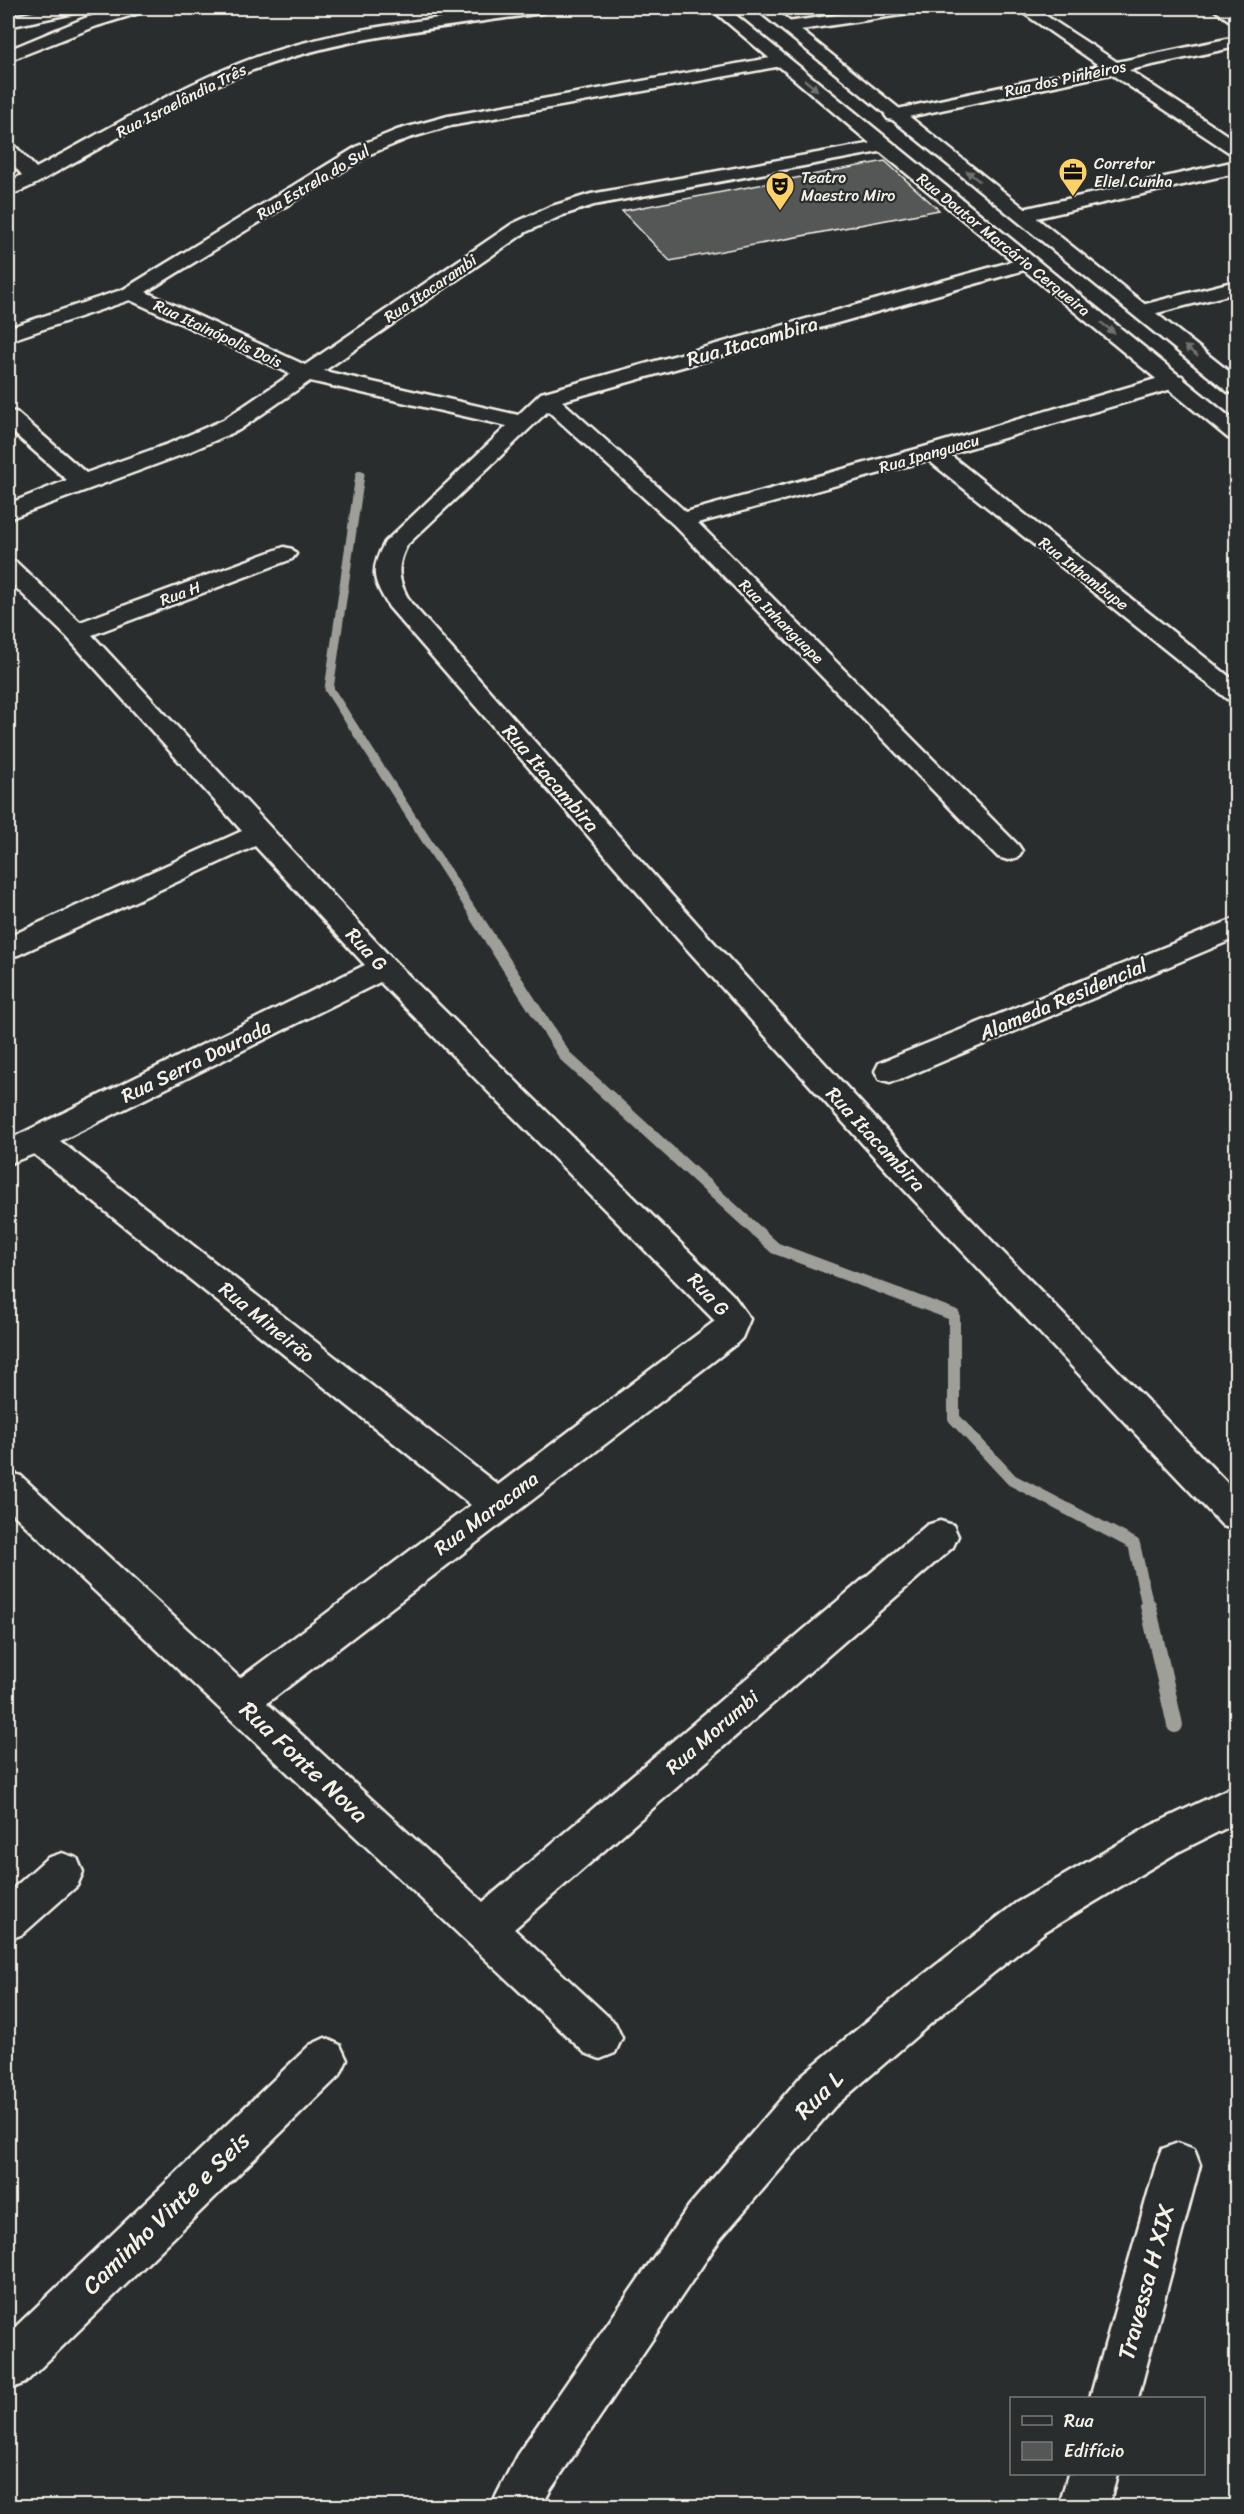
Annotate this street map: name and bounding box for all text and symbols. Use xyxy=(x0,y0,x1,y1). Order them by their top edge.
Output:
street label: Rua dos Pinheiros xyxy=(1002,51,1129,106)
street label: Rua Israelândia Três xyxy=(111,55,252,146)
one-way arrow xyxy=(803,79,819,92)
street label: Rua Estrela do Sul xyxy=(251,137,376,228)
place label: Corretor Eliel Cunha xyxy=(1094,149,1172,196)
office icon: Corretor Eliel Cunha xyxy=(1057,156,1089,198)
place label: Teatro Maestro Miro xyxy=(801,163,895,210)
street label: Rua Doutor Marcário Cerqueira xyxy=(910,165,1097,324)
theatre icon: Teatro Maestro Miro xyxy=(764,170,796,212)
one-way arrow xyxy=(966,171,981,183)
street label: Rua Itacarambi xyxy=(378,246,484,331)
street label: Rua Itainópolis Dois xyxy=(149,291,287,376)
street label: Rua Itacambira xyxy=(682,306,822,377)
one-way arrow xyxy=(1101,322,1116,334)
one-way arrow xyxy=(1183,346,1198,358)
street label: Rua Ipanguacu xyxy=(876,425,983,482)
street label: Rua Inhambupe xyxy=(1032,529,1135,618)
street label: Rua H xyxy=(156,572,205,614)
street label: Rua Inhanguape xyxy=(732,572,831,671)
street label: Rua Itacambira xyxy=(493,716,608,841)
street label: Rua G xyxy=(337,919,397,980)
street label: Alameda Residencial xyxy=(973,948,1154,1051)
street label: Rua Serra Dourada xyxy=(115,1009,278,1113)
street label: Rua Itacambira xyxy=(817,1078,934,1201)
street label: Rua G xyxy=(679,1264,739,1325)
street label: Rua Mineirão xyxy=(211,1272,323,1372)
street label: Rua Maracana xyxy=(426,1462,547,1565)
street label: Rua Morumbi xyxy=(657,1680,769,1784)
street label: Rua Fonte Nova xyxy=(229,1690,379,1834)
street label: Rua L xyxy=(784,2060,854,2130)
street label: Caminho Vinte e Seis xyxy=(72,2120,261,2305)
street label: Travessa H XIX xyxy=(1105,2199,1187,2365)
legend xyxy=(1010,2397,1205,2475)
text: Rua xyxy=(1064,2405,1095,2437)
text: Edifício xyxy=(1064,2435,1124,2467)

